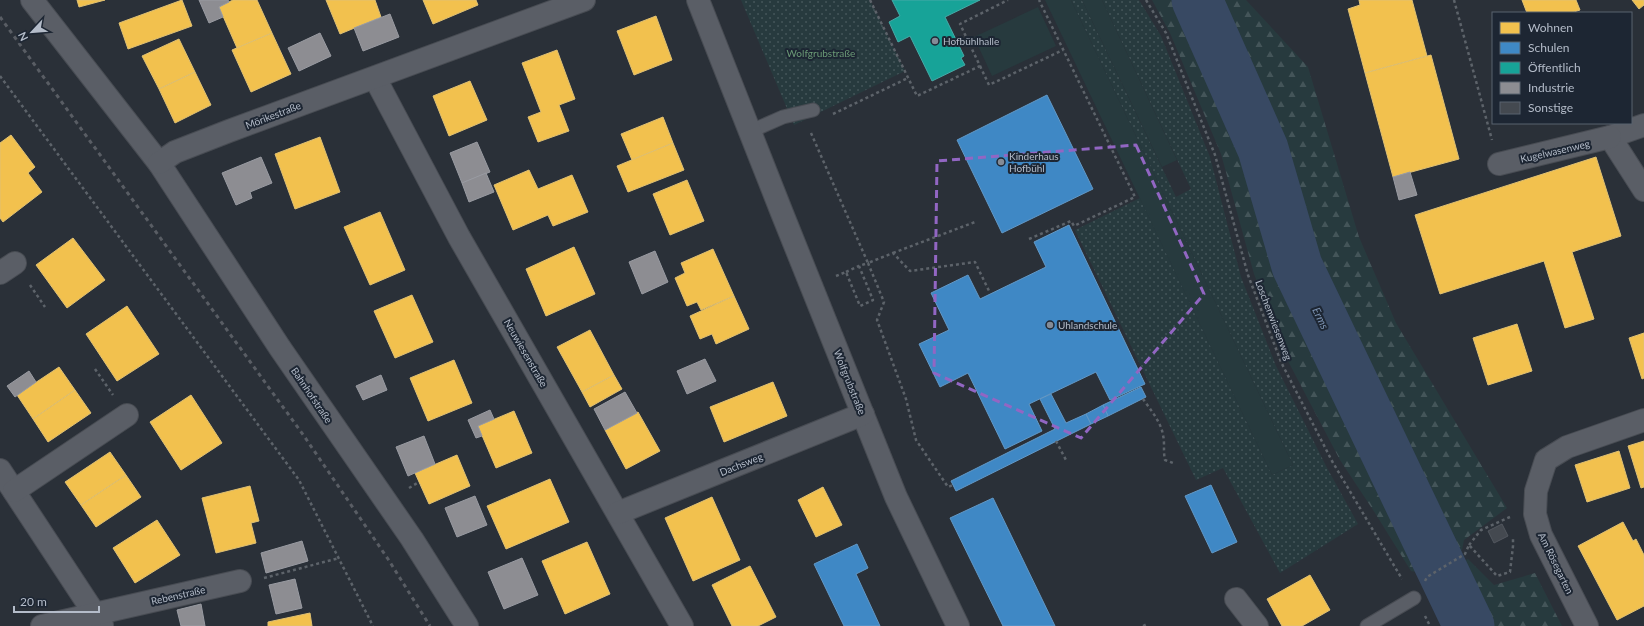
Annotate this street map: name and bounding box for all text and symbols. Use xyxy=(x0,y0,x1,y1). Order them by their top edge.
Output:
north arrow xyxy=(12,12,52,52)
legend xyxy=(1492,12,1632,124)
text: Wohnen xyxy=(1528,20,1573,35)
text: N xyxy=(15,30,30,43)
place label: Hofbühlhalle xyxy=(943,35,999,47)
marker: Hofbühlhalle xyxy=(930,36,940,46)
text: Schulen xyxy=(1528,40,1569,55)
park label: Wolfgrubstraße xyxy=(787,47,855,59)
text: Öffentlich xyxy=(1528,60,1581,75)
text: Industrie xyxy=(1528,80,1574,95)
street label: Mörikestraße xyxy=(244,99,302,131)
text: Sonstige xyxy=(1528,100,1573,115)
street label: Kugelwasenweg xyxy=(1519,137,1591,165)
place label: Kinderhaus Hofbühl xyxy=(1009,150,1059,174)
marker: Kinderhaus Hofbühl xyxy=(996,157,1006,167)
street label: Loschenwiesenweg xyxy=(1253,278,1295,362)
water label: Erms xyxy=(1310,305,1332,332)
street label: Neuwiesenstraße xyxy=(502,317,550,389)
place label: Uhlandschule xyxy=(1058,319,1117,331)
marker: Uhlandschule xyxy=(1045,320,1055,330)
street label: Wolfgrubstraße xyxy=(832,348,868,416)
street label: Bahnhofstraße xyxy=(289,365,335,425)
street label: Dachsweg xyxy=(718,450,764,478)
street label: Am Rösegarten xyxy=(1536,530,1576,596)
street label: Rebenstraße xyxy=(150,583,206,607)
scale bar xyxy=(14,588,99,614)
text: 20 m xyxy=(20,594,47,609)

